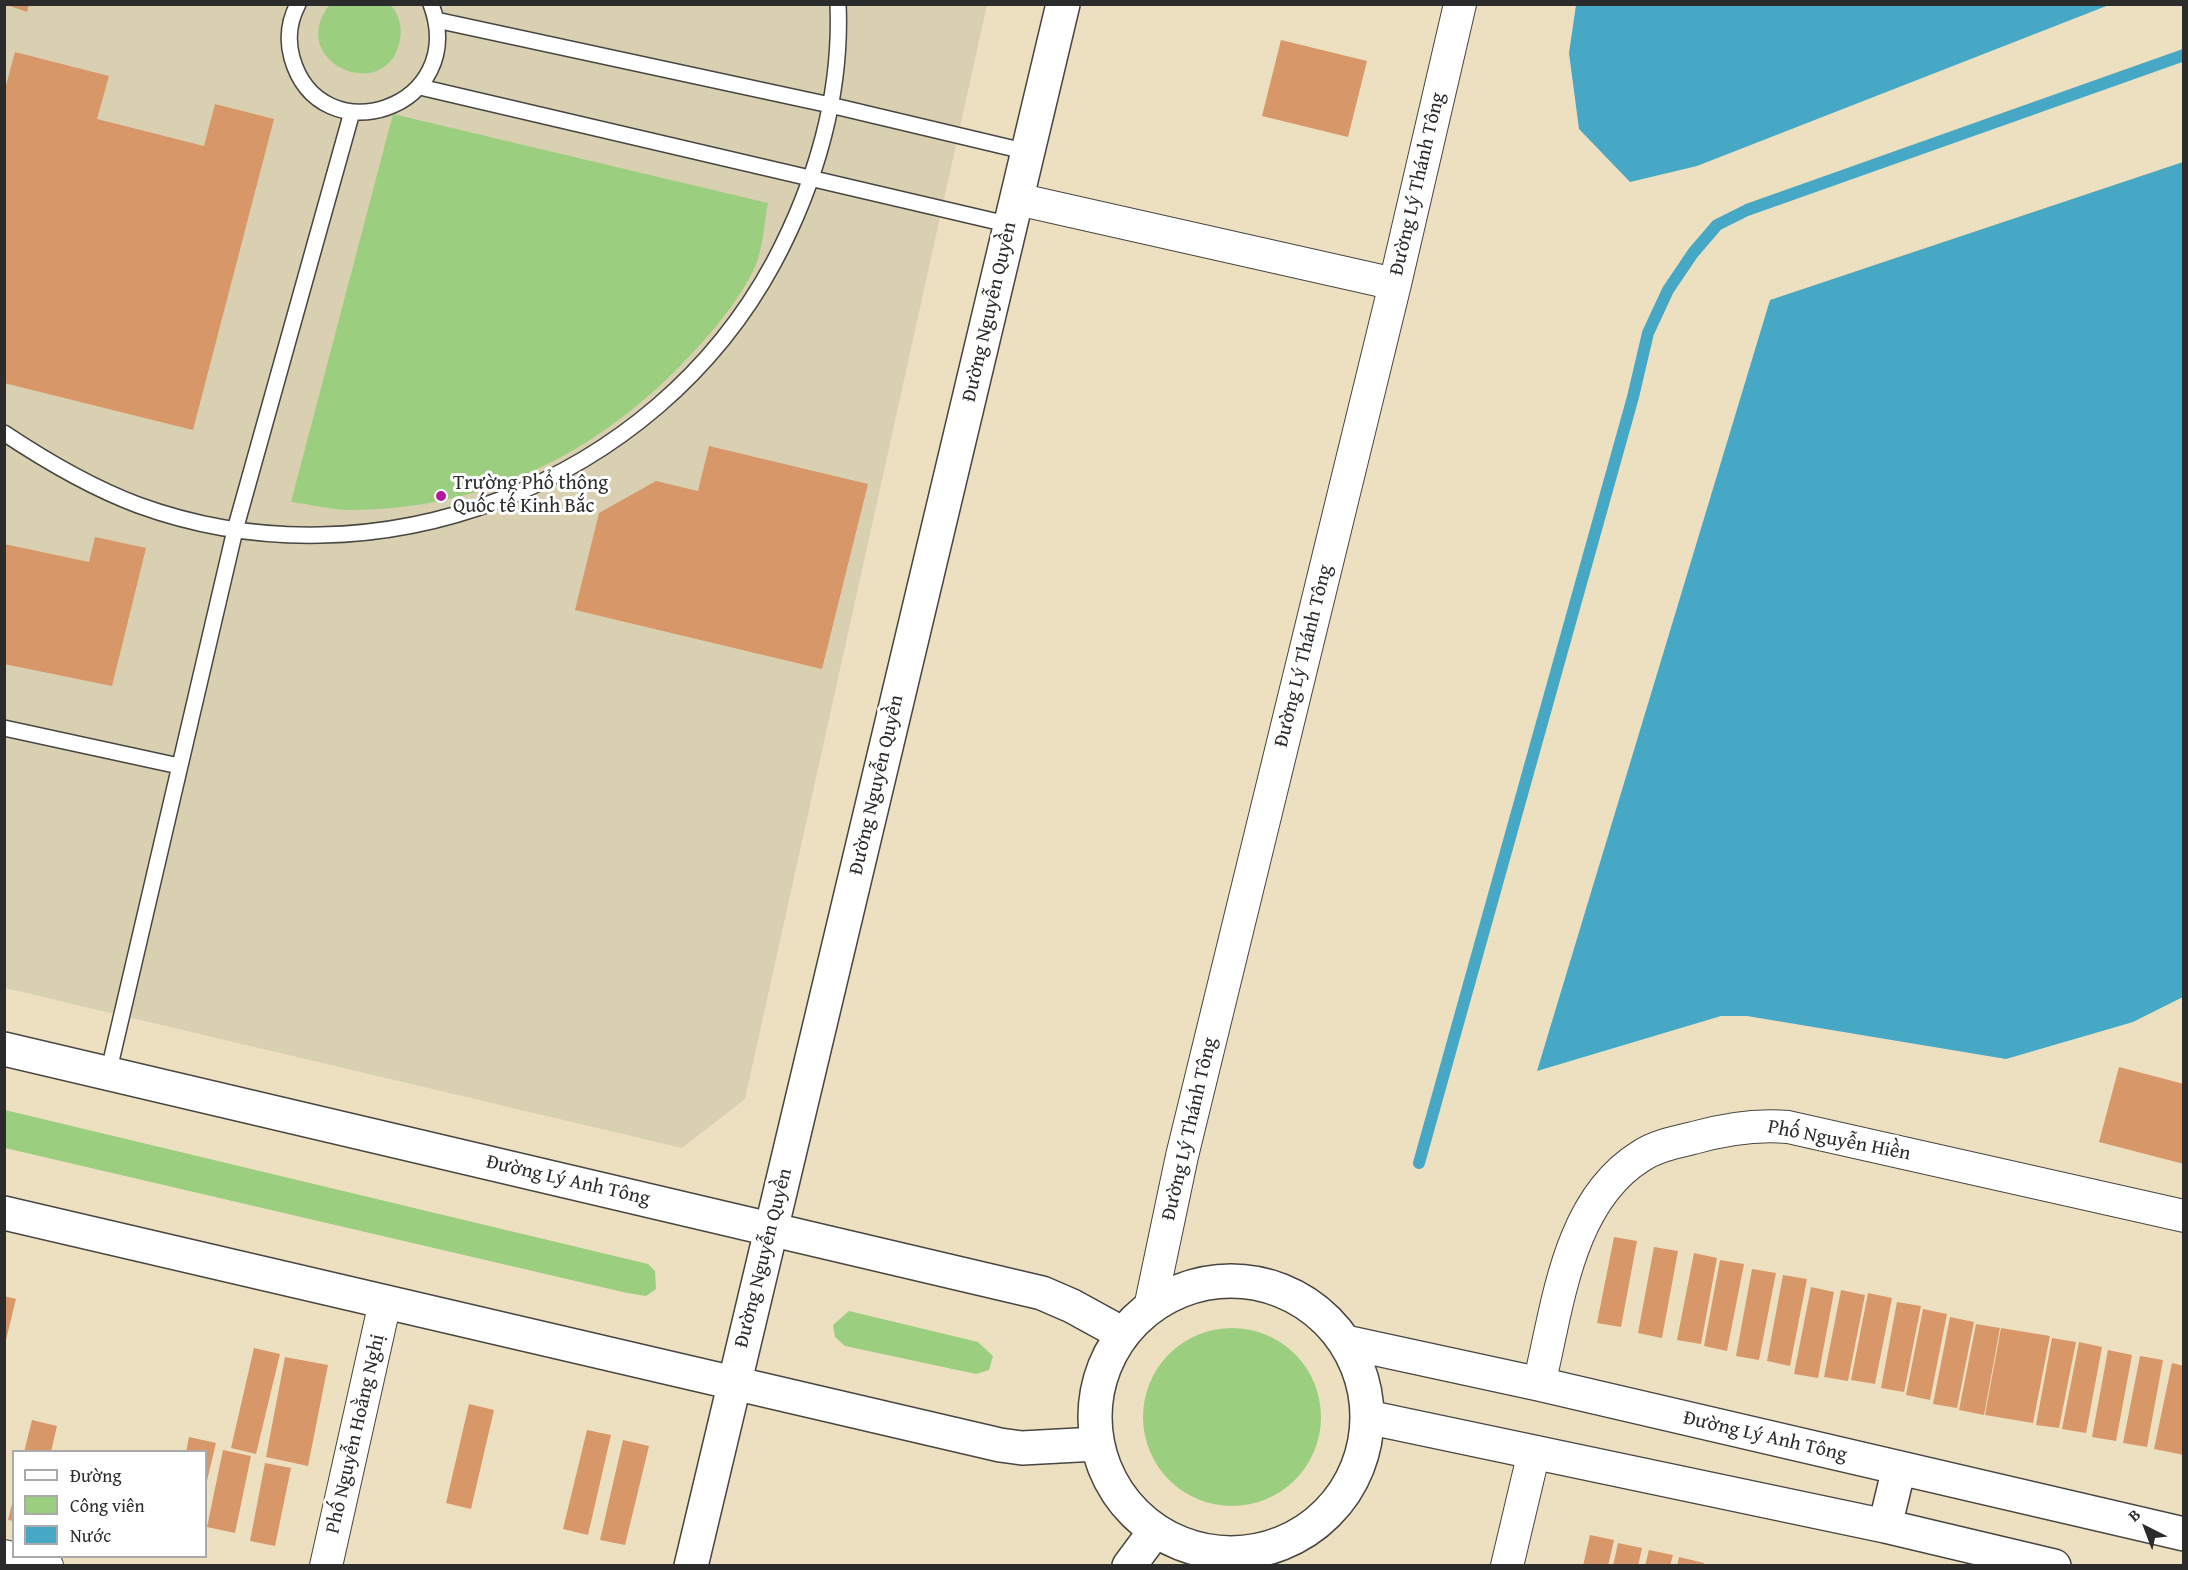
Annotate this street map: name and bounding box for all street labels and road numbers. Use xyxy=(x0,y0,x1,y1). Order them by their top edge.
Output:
street label: Đường Lý Thánh Tông xyxy=(1385,90,1451,278)
street label: Đường Nguyễn Quyền xyxy=(958,220,1022,404)
street label: Đường Lý Thánh Tông xyxy=(1270,562,1338,750)
street label: Đường Nguyễn Quyền xyxy=(845,693,909,877)
street label: Đường Lý Thánh Tông xyxy=(1157,1035,1223,1223)
street label: Phố Nguyễn Hiền xyxy=(1766,1115,1912,1167)
street label: Đường Lý Anh Tông xyxy=(484,1151,652,1211)
street label: Đường Nguyễn Quyền xyxy=(730,1166,798,1350)
street label: Phố Nguyễn Hoằng Nghị xyxy=(321,1332,391,1536)
street label: Đường Lý Anh Tông xyxy=(1681,1407,1849,1467)

